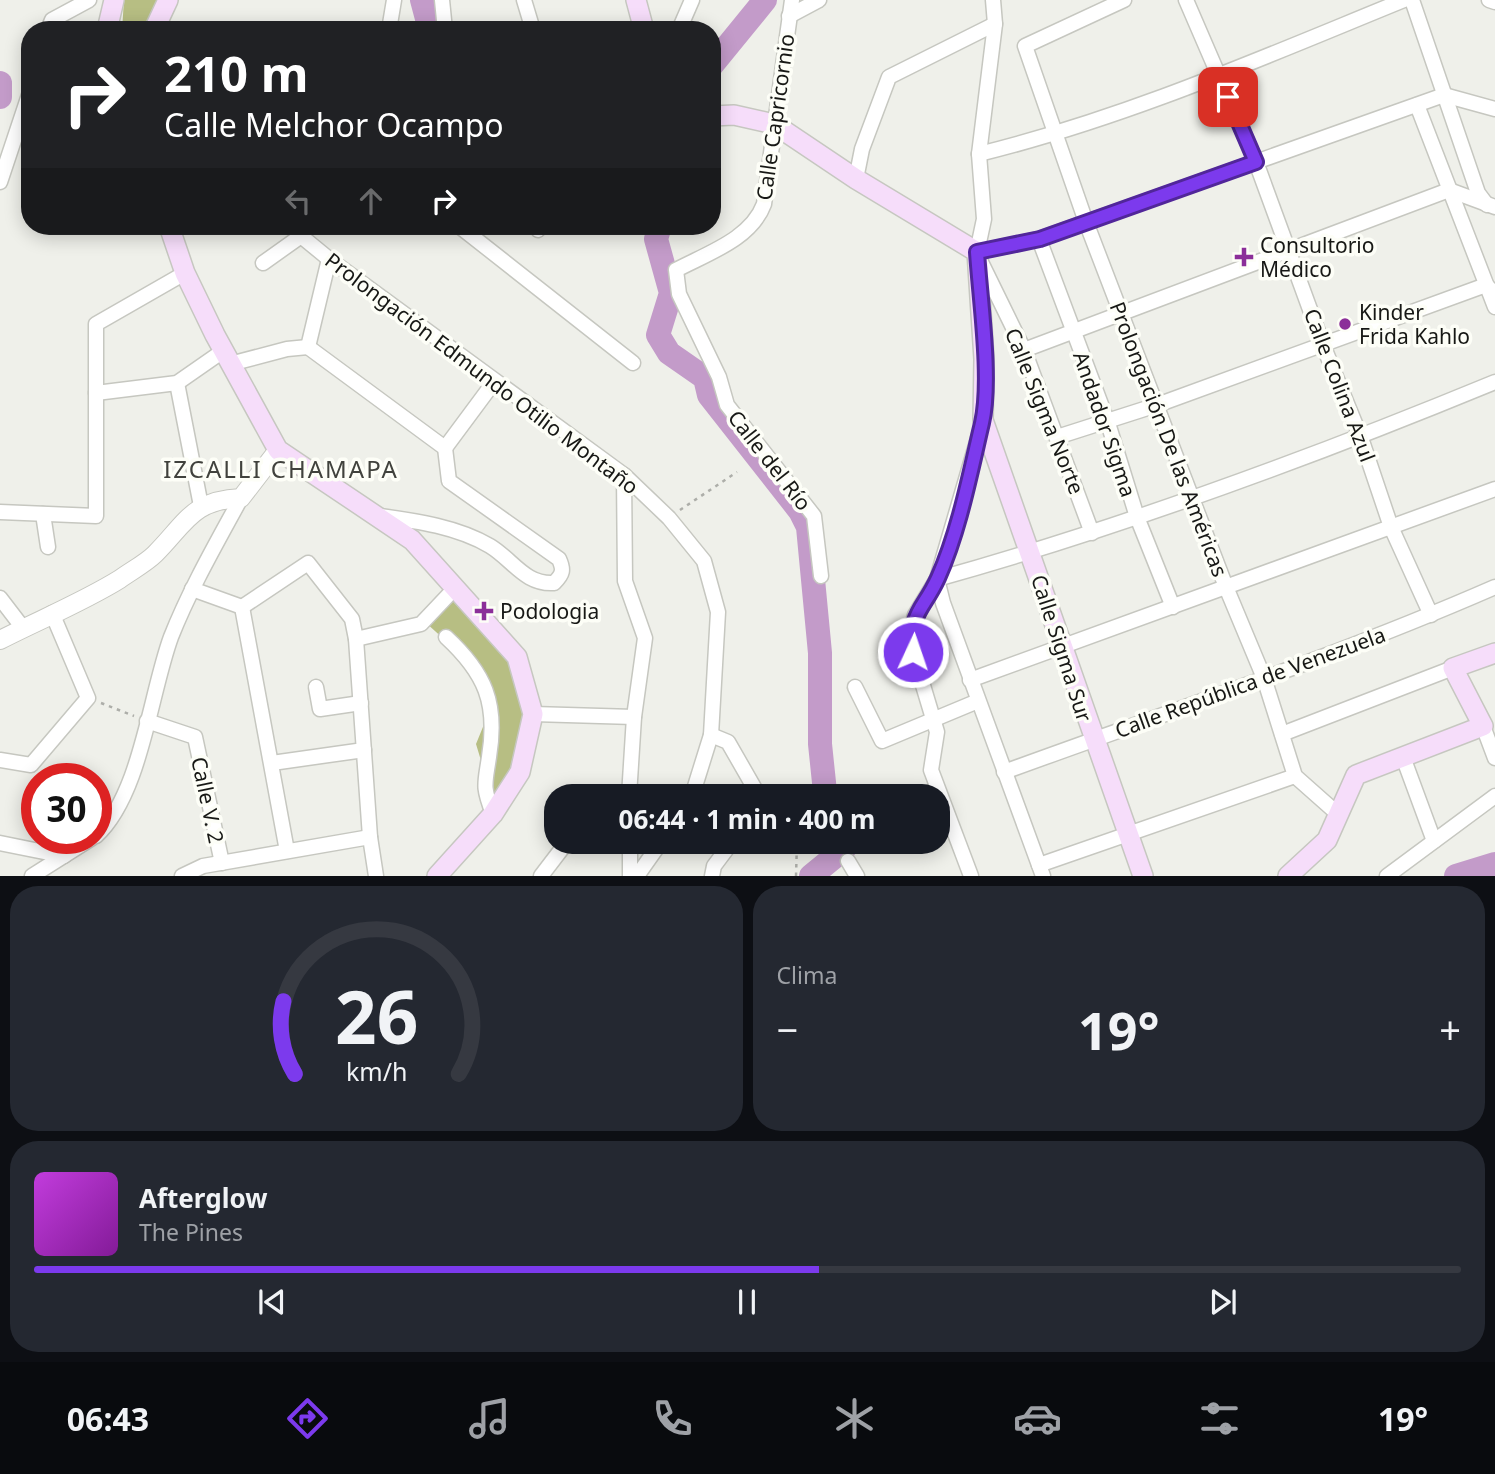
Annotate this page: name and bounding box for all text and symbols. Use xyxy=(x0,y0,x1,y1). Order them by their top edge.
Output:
street label: Calle Capricornio xyxy=(749,32,801,202)
text: 210 m xyxy=(164,40,309,106)
icon: right xyxy=(49,49,140,140)
pin xyxy=(1198,67,1258,127)
icon: arrive xyxy=(1209,78,1247,116)
text: Calle Melchor Ocampo xyxy=(164,103,504,146)
icon: left xyxy=(279,182,317,220)
icon: ahead xyxy=(352,182,390,220)
icon: right xyxy=(425,182,463,220)
place label: Consultorio Médico xyxy=(1260,231,1375,283)
street label: Prolongación Edmundo Otilio Montaño xyxy=(320,246,644,500)
marker: Consultorio Médico xyxy=(1234,247,1254,267)
street label: Prolongación De las Américas xyxy=(1104,298,1234,580)
place label: Kinder Frida Kahlo xyxy=(1359,298,1470,350)
street label: Calle Colina Azul xyxy=(1298,304,1382,466)
marker: Kinder Frida Kahlo xyxy=(1337,316,1353,332)
street label: Calle Sigma Norte xyxy=(999,324,1091,498)
street label: Andador Sigma xyxy=(1067,348,1143,500)
street label: Calle del Río xyxy=(722,404,818,516)
district label: IZCALLI CHAMAPA xyxy=(163,452,399,485)
street label: Calle Sigma Sur xyxy=(1025,571,1099,725)
place label: Podologia xyxy=(500,597,599,625)
marker: Podologia xyxy=(474,601,494,621)
position arrow xyxy=(876,615,950,689)
street label: Calle República de Venezuela xyxy=(1111,620,1389,744)
street label: Calle V. 2 xyxy=(185,754,231,846)
speed limit sign: 30 xyxy=(21,763,112,854)
text: 06:44 · 1 min · 400 m xyxy=(619,801,875,837)
text: Clima xyxy=(777,959,837,991)
text: 26 xyxy=(335,967,418,1066)
text: 19° xyxy=(1078,994,1160,1065)
text: − xyxy=(777,1003,798,1055)
text: + xyxy=(1439,1003,1461,1055)
text: km/h xyxy=(345,1054,407,1088)
text: Afterglow xyxy=(139,1180,267,1216)
text: The Pines xyxy=(139,1216,243,1248)
icon: previous xyxy=(253,1283,291,1321)
icon: pause xyxy=(728,1283,766,1321)
icon: next xyxy=(1204,1283,1242,1321)
icon: directions xyxy=(283,1394,332,1443)
icon: music xyxy=(465,1394,514,1443)
icon: phone xyxy=(648,1394,697,1443)
icon: climate xyxy=(830,1394,879,1443)
icon: car xyxy=(1013,1394,1062,1443)
icon: filters xyxy=(1195,1394,1244,1443)
text: 06:43 xyxy=(67,1397,149,1440)
text: 19° xyxy=(1378,1397,1428,1440)

